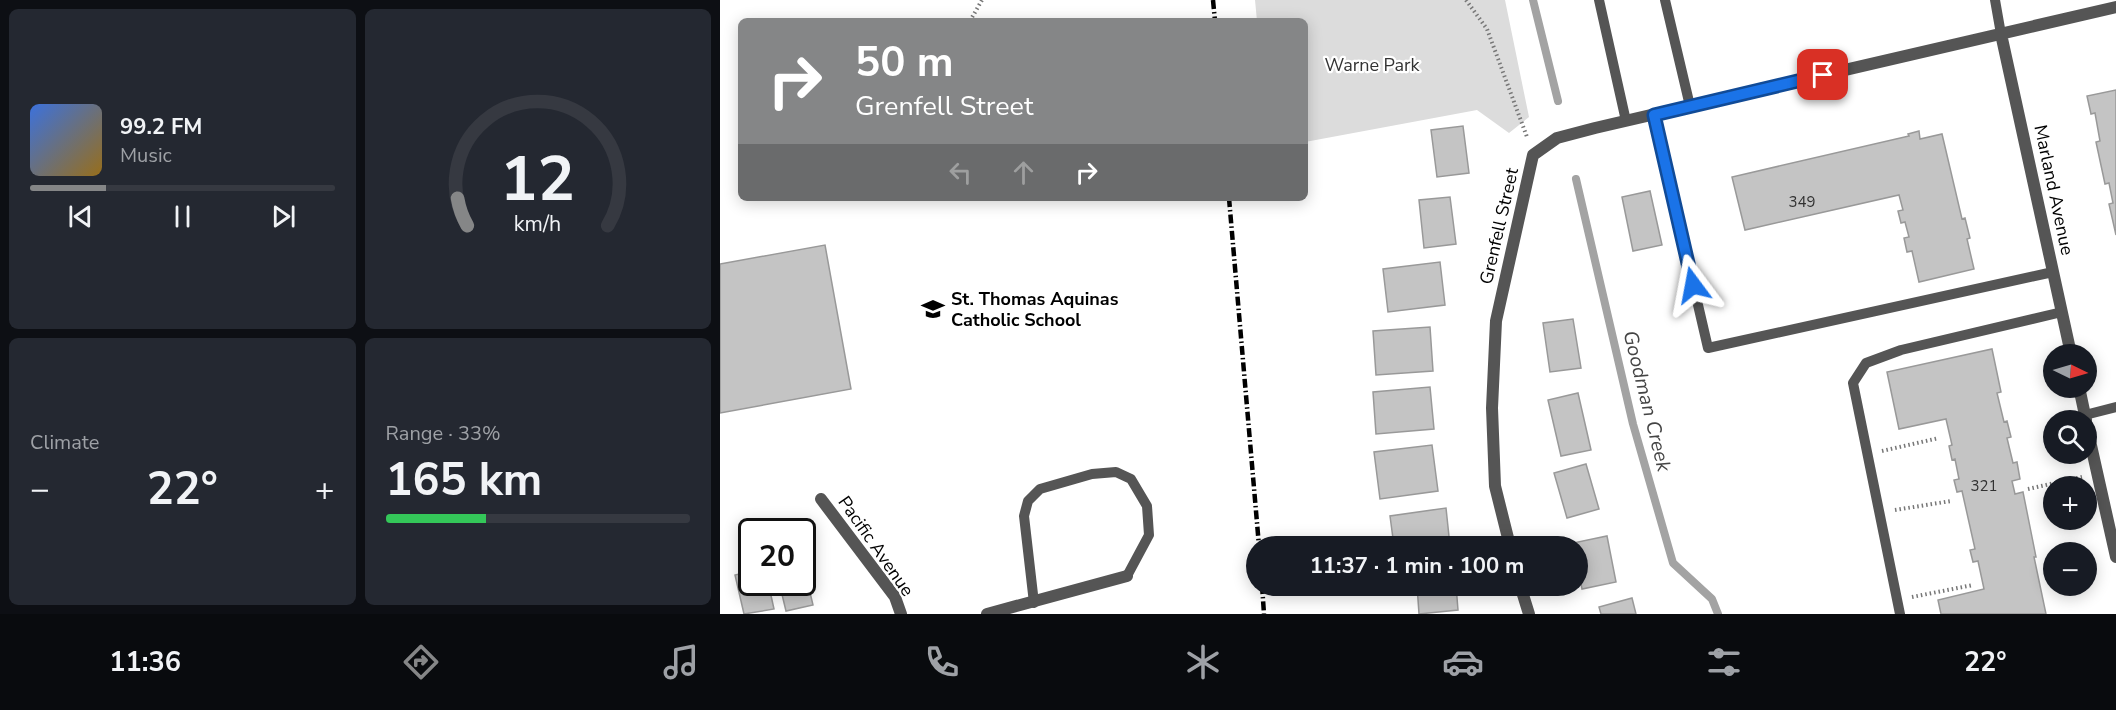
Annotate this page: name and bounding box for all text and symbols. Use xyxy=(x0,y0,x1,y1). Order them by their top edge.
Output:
text: 50 m xyxy=(855,34,954,91)
icon: right xyxy=(756,42,834,120)
pin xyxy=(1797,49,1848,100)
park label: Warne Park xyxy=(1324,53,1421,77)
icon: arrive xyxy=(1806,58,1839,91)
text: Grenfell Street xyxy=(855,88,1033,125)
text: 99.2 FM xyxy=(120,112,202,142)
street label: Marland Avenue xyxy=(2028,123,2080,257)
text: 12 xyxy=(500,137,575,222)
text: Music xyxy=(120,142,172,169)
icon: left xyxy=(944,156,977,189)
icon: ahead xyxy=(1007,156,1040,189)
icon: right xyxy=(1070,156,1103,189)
street label: Grenfell Street xyxy=(1474,165,1524,287)
house number: 349 xyxy=(1788,192,1816,212)
icon: previous xyxy=(64,200,97,233)
icon: pause xyxy=(166,200,199,233)
icon: next xyxy=(267,200,300,233)
text: km/h xyxy=(514,209,561,239)
position arrow xyxy=(1661,253,1725,317)
place label: St. Thomas Aquinas Catholic School xyxy=(951,287,1119,332)
school or university icon: St. Thomas Aquinas Catholic School xyxy=(920,296,946,322)
water label: Goodman Creek xyxy=(1616,328,1678,475)
north arrow xyxy=(2043,344,2097,398)
map controls xyxy=(2043,344,2097,596)
button: search xyxy=(2043,410,2097,464)
text: Range · 33% xyxy=(386,420,501,447)
text: Climate xyxy=(30,429,99,456)
text: 165 km xyxy=(386,450,542,511)
text: 22° xyxy=(147,459,218,520)
text: − xyxy=(30,467,50,512)
text: + xyxy=(315,467,335,512)
house number: 321 xyxy=(1970,476,1998,496)
button: + xyxy=(2043,476,2097,530)
street label: Pacific Avenue xyxy=(833,491,919,601)
speed limit sign: 20 xyxy=(738,518,816,596)
button: − xyxy=(2043,542,2097,596)
text: 11:37 · 1 min · 100 m xyxy=(1310,551,1524,581)
icon: directions xyxy=(400,641,442,683)
icon: music xyxy=(660,641,702,683)
icon: phone xyxy=(921,641,963,683)
icon: climate xyxy=(1182,641,1224,683)
icon: car xyxy=(1442,641,1484,683)
icon: filters xyxy=(1703,641,1745,683)
text: 11:36 xyxy=(109,644,181,681)
text: 22° xyxy=(1964,644,2007,681)

